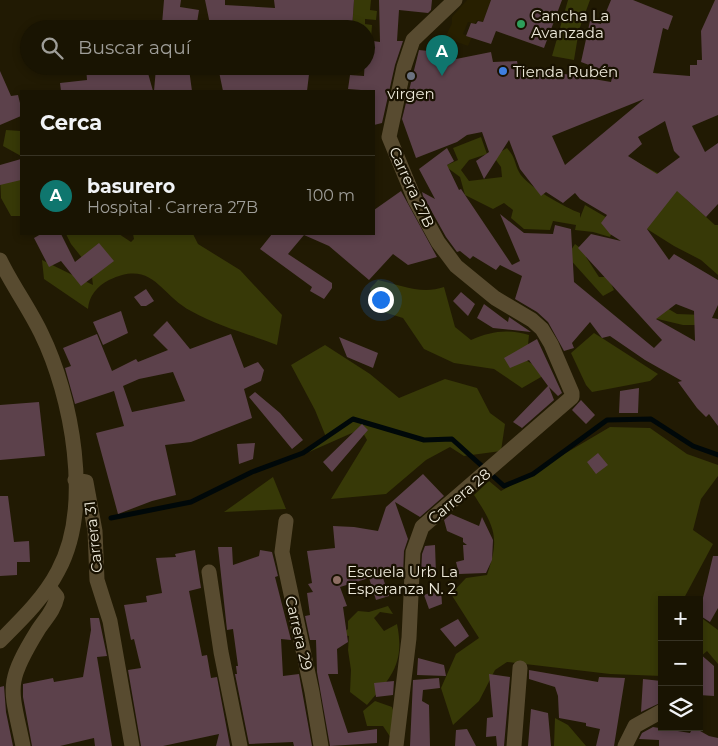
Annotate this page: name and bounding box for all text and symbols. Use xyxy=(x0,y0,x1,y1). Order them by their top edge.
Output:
place label: Cancha La Avanzada xyxy=(531,6,609,42)
marker: Cancha La Avanzada xyxy=(515,18,527,30)
search box xyxy=(20,20,375,75)
icon: search xyxy=(38,34,66,62)
pin: A xyxy=(426,35,458,76)
text: Buscar aquí xyxy=(78,36,191,59)
place label: Tienda Rubén xyxy=(513,62,618,81)
marker: Tienda Rubén xyxy=(497,65,509,77)
marker: virgen xyxy=(405,70,417,82)
place label: virgen xyxy=(387,84,435,103)
text: Cerca xyxy=(40,110,102,135)
street label: Carrera 27B xyxy=(385,144,439,230)
text: basurero xyxy=(87,175,175,198)
text: A xyxy=(50,186,62,205)
text: 100 m xyxy=(307,186,355,205)
text: Hospital · Carrera 27B xyxy=(87,198,258,217)
your location xyxy=(368,287,394,313)
street label: Carrera 28 xyxy=(424,464,494,528)
street label: Carrera 31 xyxy=(80,500,106,574)
place label: Escuela Urb La Esperanza N. 2 xyxy=(347,562,458,598)
marker: Escuela Urb La Esperanza N. 2 xyxy=(331,574,343,586)
street label: Carrera 29 xyxy=(281,594,317,672)
map controls xyxy=(658,596,703,731)
button: + xyxy=(658,596,703,641)
button: − xyxy=(658,641,703,686)
button: layers xyxy=(658,686,703,731)

